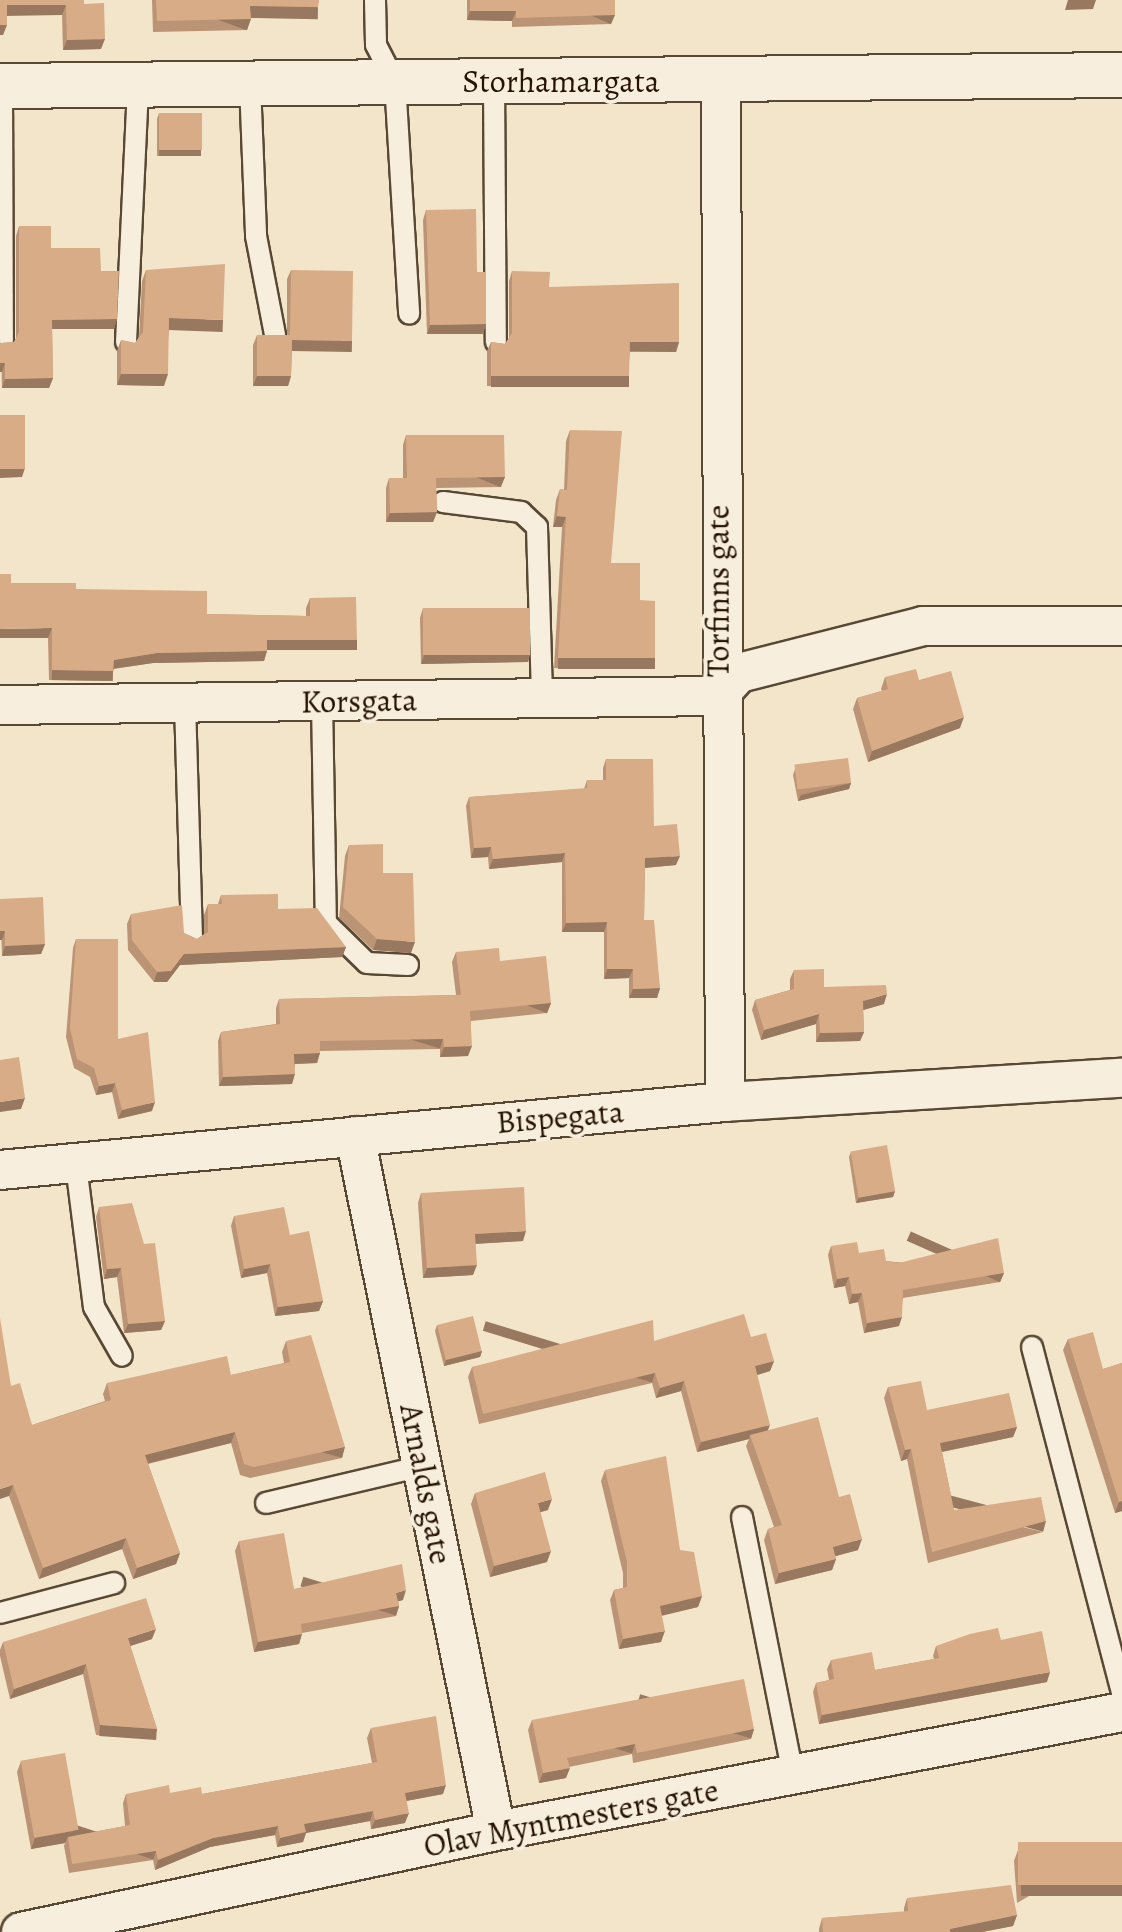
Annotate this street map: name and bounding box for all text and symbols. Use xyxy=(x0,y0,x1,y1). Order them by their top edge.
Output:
street label: Storhamargata xyxy=(462,62,660,100)
street label: Torfinns gate xyxy=(699,505,737,677)
street label: Korsgata xyxy=(301,681,417,721)
street label: Bispegata xyxy=(495,1092,625,1142)
street label: Arnalds gate xyxy=(392,1401,460,1567)
street label: Olav Myntmesters gate xyxy=(420,1771,722,1865)

